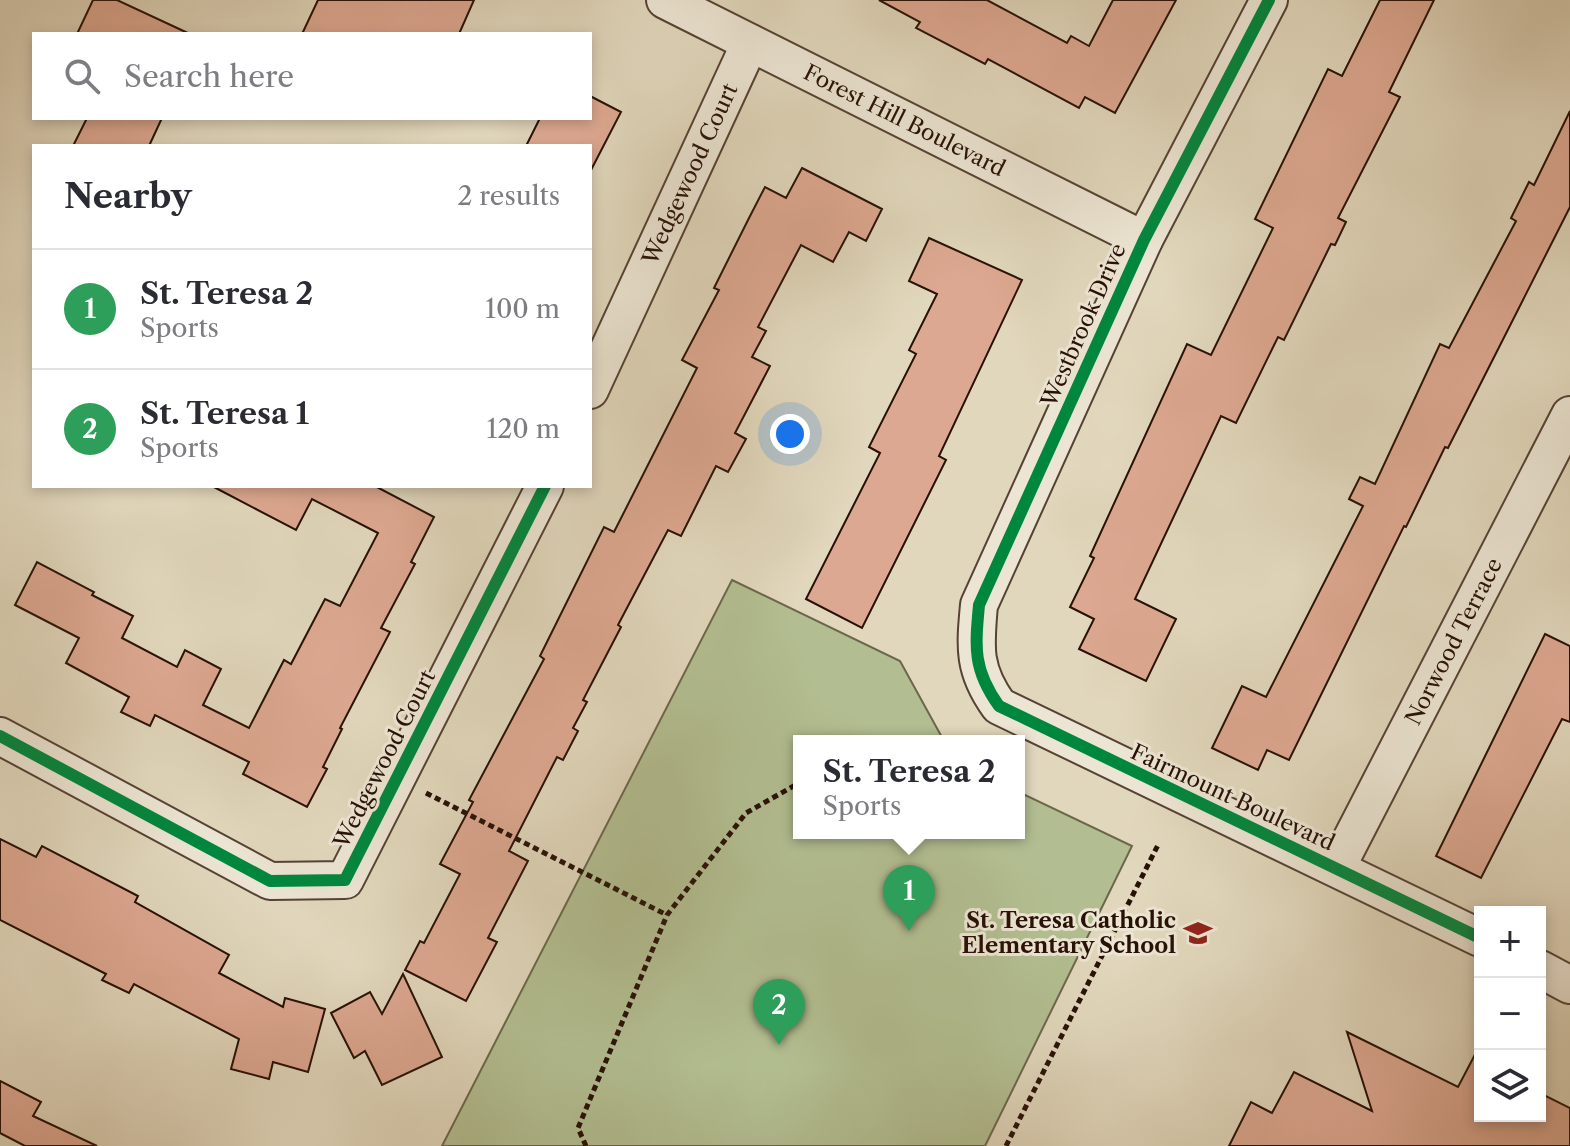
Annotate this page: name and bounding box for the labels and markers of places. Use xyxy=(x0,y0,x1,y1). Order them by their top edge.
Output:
pin: 1 xyxy=(883,865,935,931)
place label: St. Teresa Catholic Elementary School xyxy=(961,907,1176,959)
school or university icon: St. Teresa Catholic Elementary School xyxy=(1183,918,1213,948)
pin: 2 xyxy=(753,979,805,1045)

